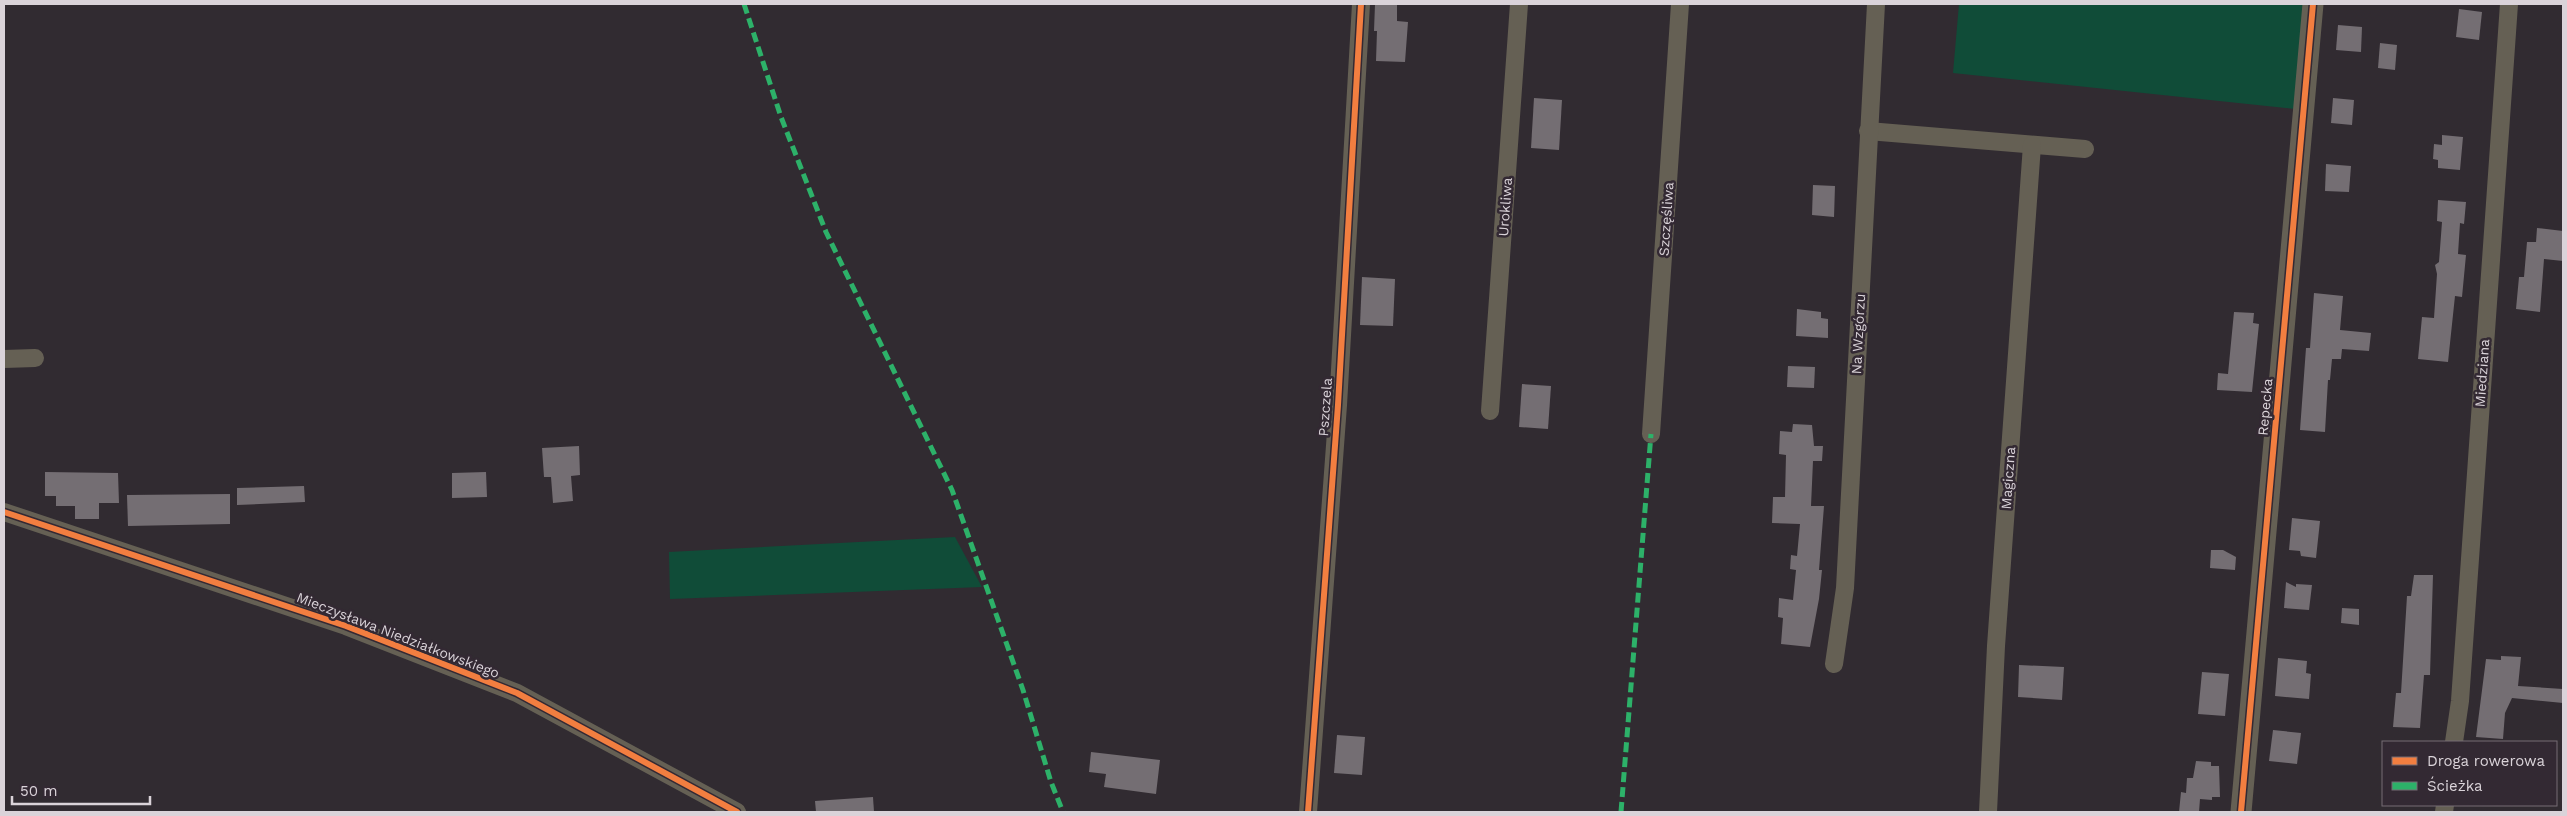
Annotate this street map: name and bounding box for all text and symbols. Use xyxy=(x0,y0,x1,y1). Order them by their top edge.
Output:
street label: Urokliwa xyxy=(1495,177,1515,237)
street label: Szczęśliwa xyxy=(1655,181,1677,257)
street label: Na Wzgórzu xyxy=(1848,293,1868,375)
street label: Miedziana xyxy=(2472,338,2492,408)
street label: Pszczela xyxy=(1315,377,1335,437)
street label: Repecka xyxy=(2255,378,2275,436)
street label: Magiczna xyxy=(1998,446,2018,510)
street label: Mieczysława Niedziałkowskiego xyxy=(294,589,502,681)
legend xyxy=(2382,741,2557,806)
text: Droga rowerowa xyxy=(2427,752,2545,770)
scale bar xyxy=(12,774,150,806)
text: Ścieżka xyxy=(2427,776,2483,795)
text: 50 m xyxy=(20,782,57,800)

